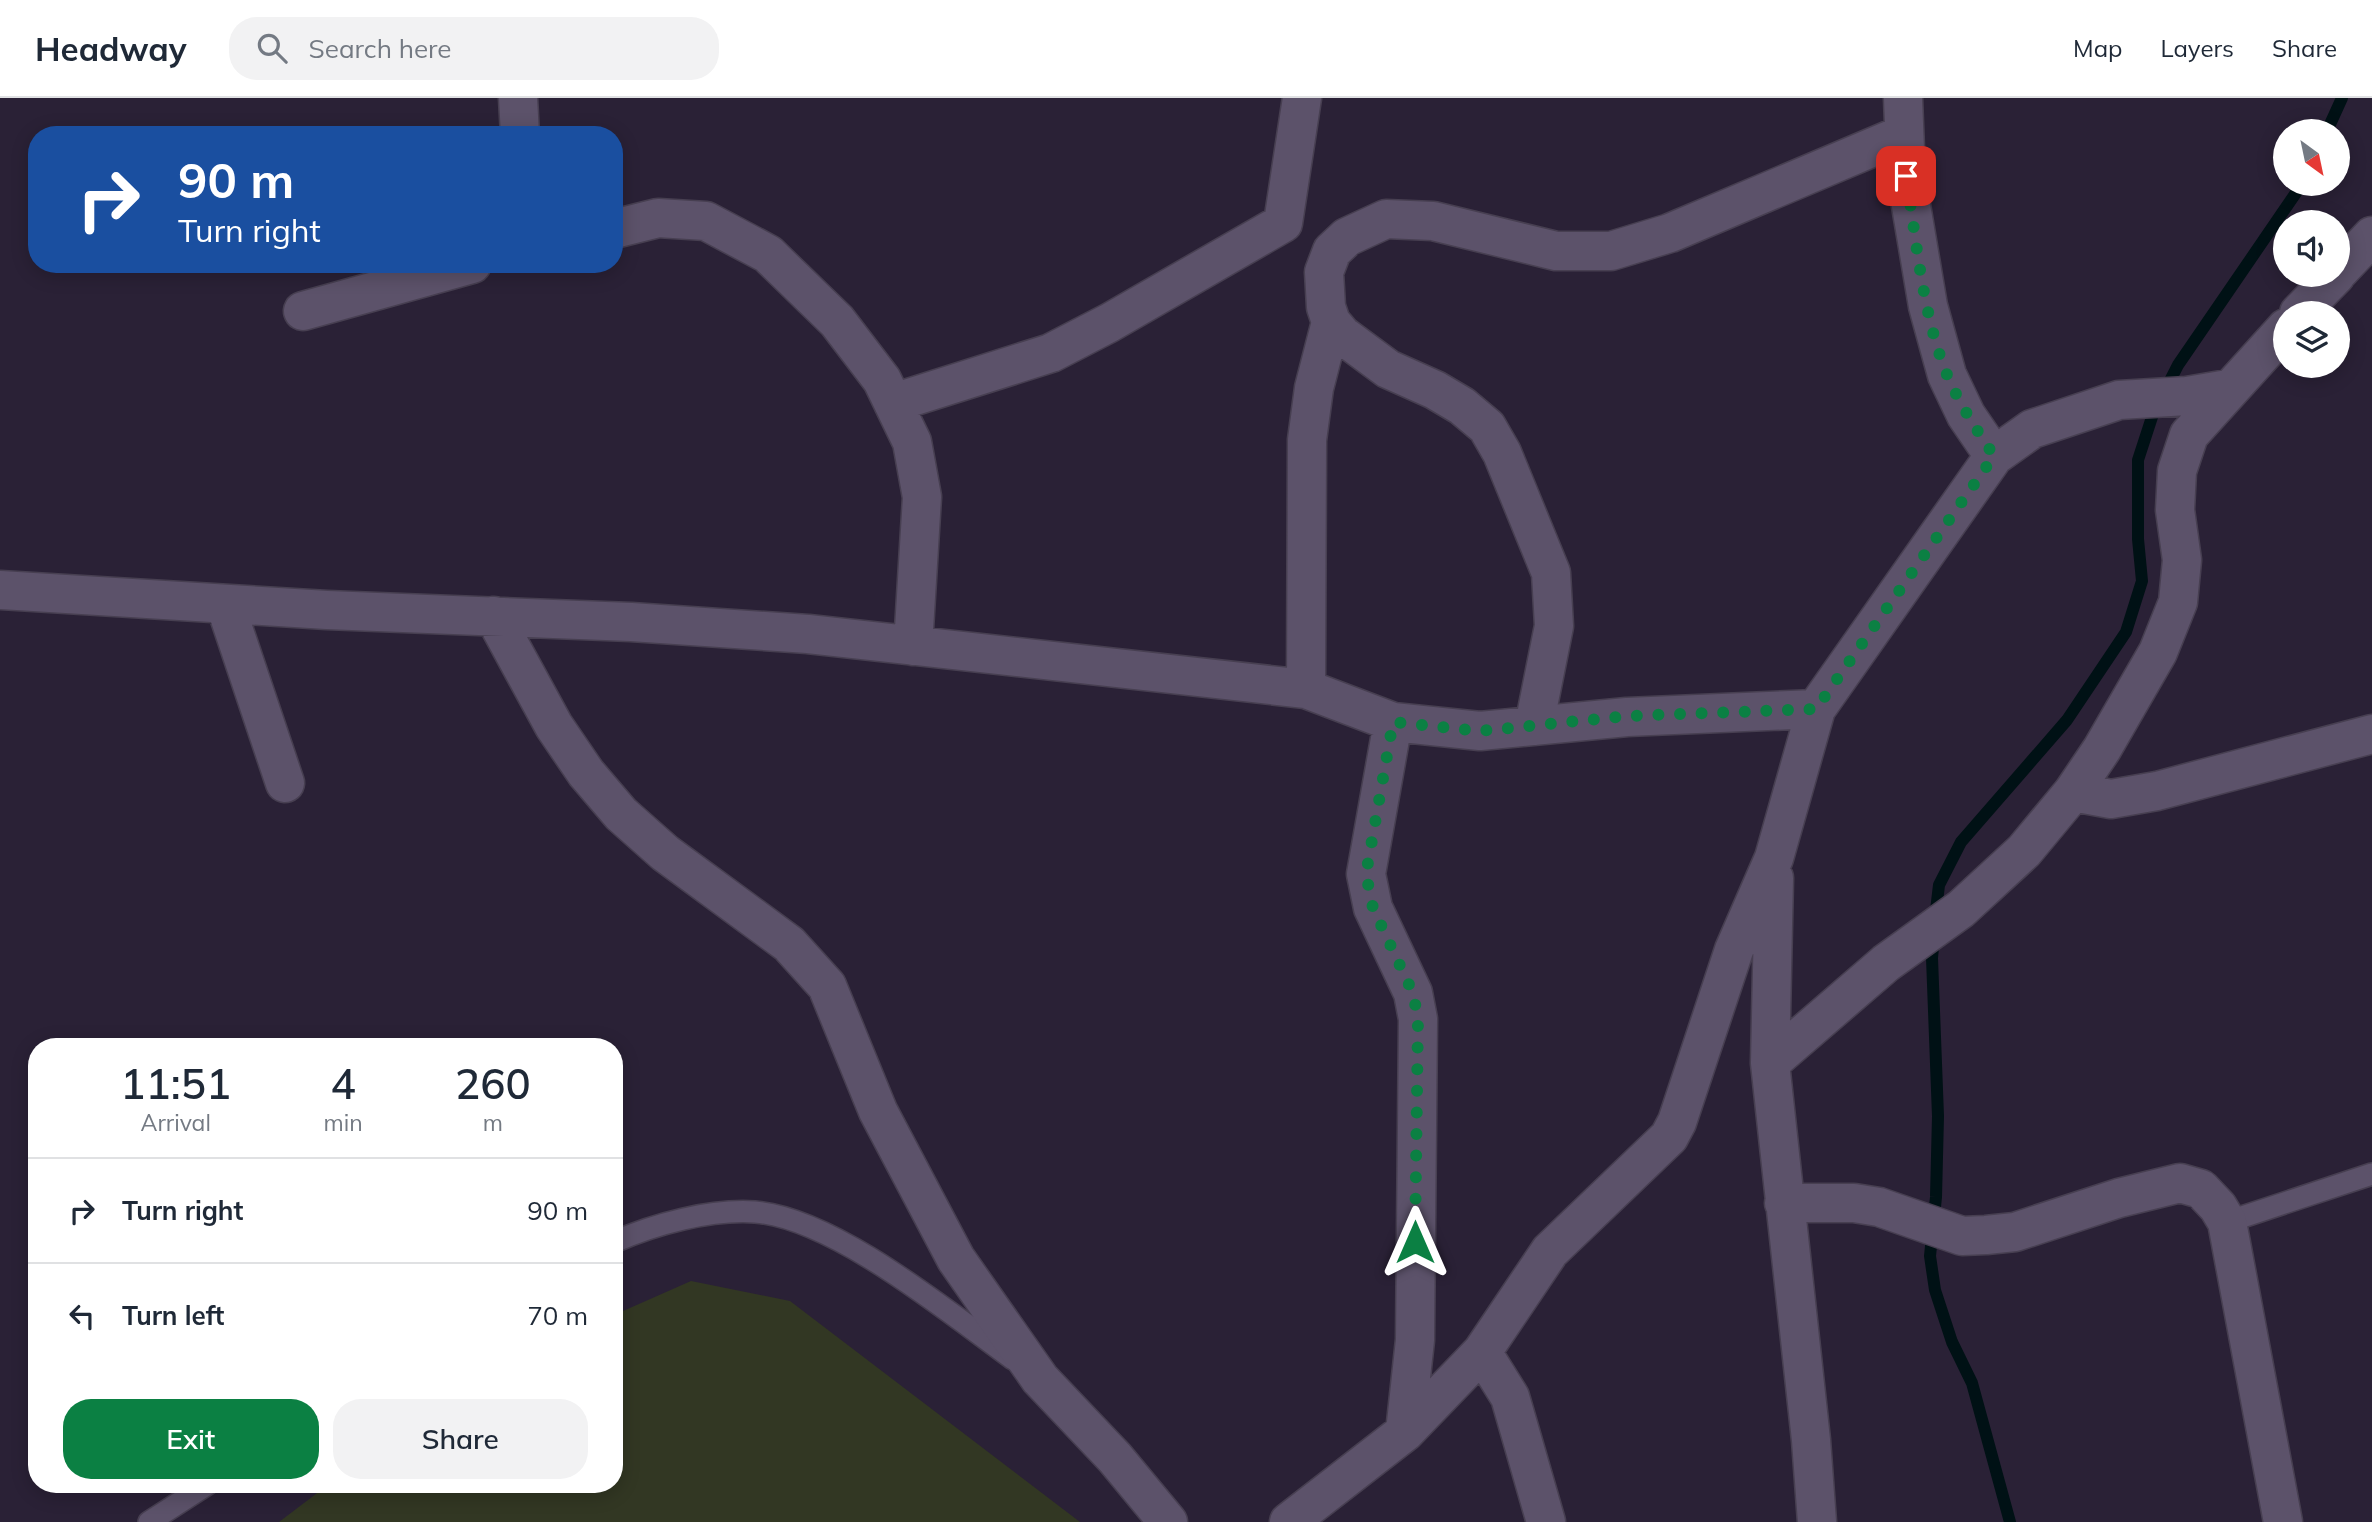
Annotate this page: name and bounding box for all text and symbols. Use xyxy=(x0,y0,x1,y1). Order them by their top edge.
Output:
search box xyxy=(229,17,719,80)
text: Headway xyxy=(35,28,187,69)
icon: search xyxy=(253,29,291,67)
text: Search here xyxy=(309,32,451,65)
text: Map xyxy=(2073,33,2122,63)
text: Layers xyxy=(2160,33,2234,63)
text: Share xyxy=(2272,33,2337,63)
north arrow xyxy=(2273,119,2350,196)
map controls xyxy=(2273,119,2350,378)
pin xyxy=(1876,146,1936,206)
text: 90 m xyxy=(178,149,294,210)
icon: right xyxy=(63,154,154,245)
icon: arrive xyxy=(1887,157,1925,195)
text: Turn right xyxy=(178,210,321,250)
button: sound xyxy=(2273,210,2350,287)
button: layers xyxy=(2273,301,2350,378)
text: 11:51 xyxy=(120,1057,231,1110)
text: 4 xyxy=(330,1057,356,1110)
text: 260 xyxy=(455,1057,531,1110)
text: Arrival xyxy=(141,1108,211,1137)
text: min xyxy=(323,1108,363,1137)
text: m xyxy=(483,1108,503,1137)
icon: right xyxy=(63,1192,101,1230)
text: Turn right xyxy=(122,1194,243,1227)
text: 90 m xyxy=(527,1194,588,1227)
position arrow xyxy=(1378,1205,1452,1279)
icon: left xyxy=(63,1297,101,1335)
text: Turn left xyxy=(122,1299,224,1332)
text: 70 m xyxy=(527,1299,588,1332)
button: Exit xyxy=(63,1399,319,1479)
button: Share xyxy=(333,1399,588,1479)

